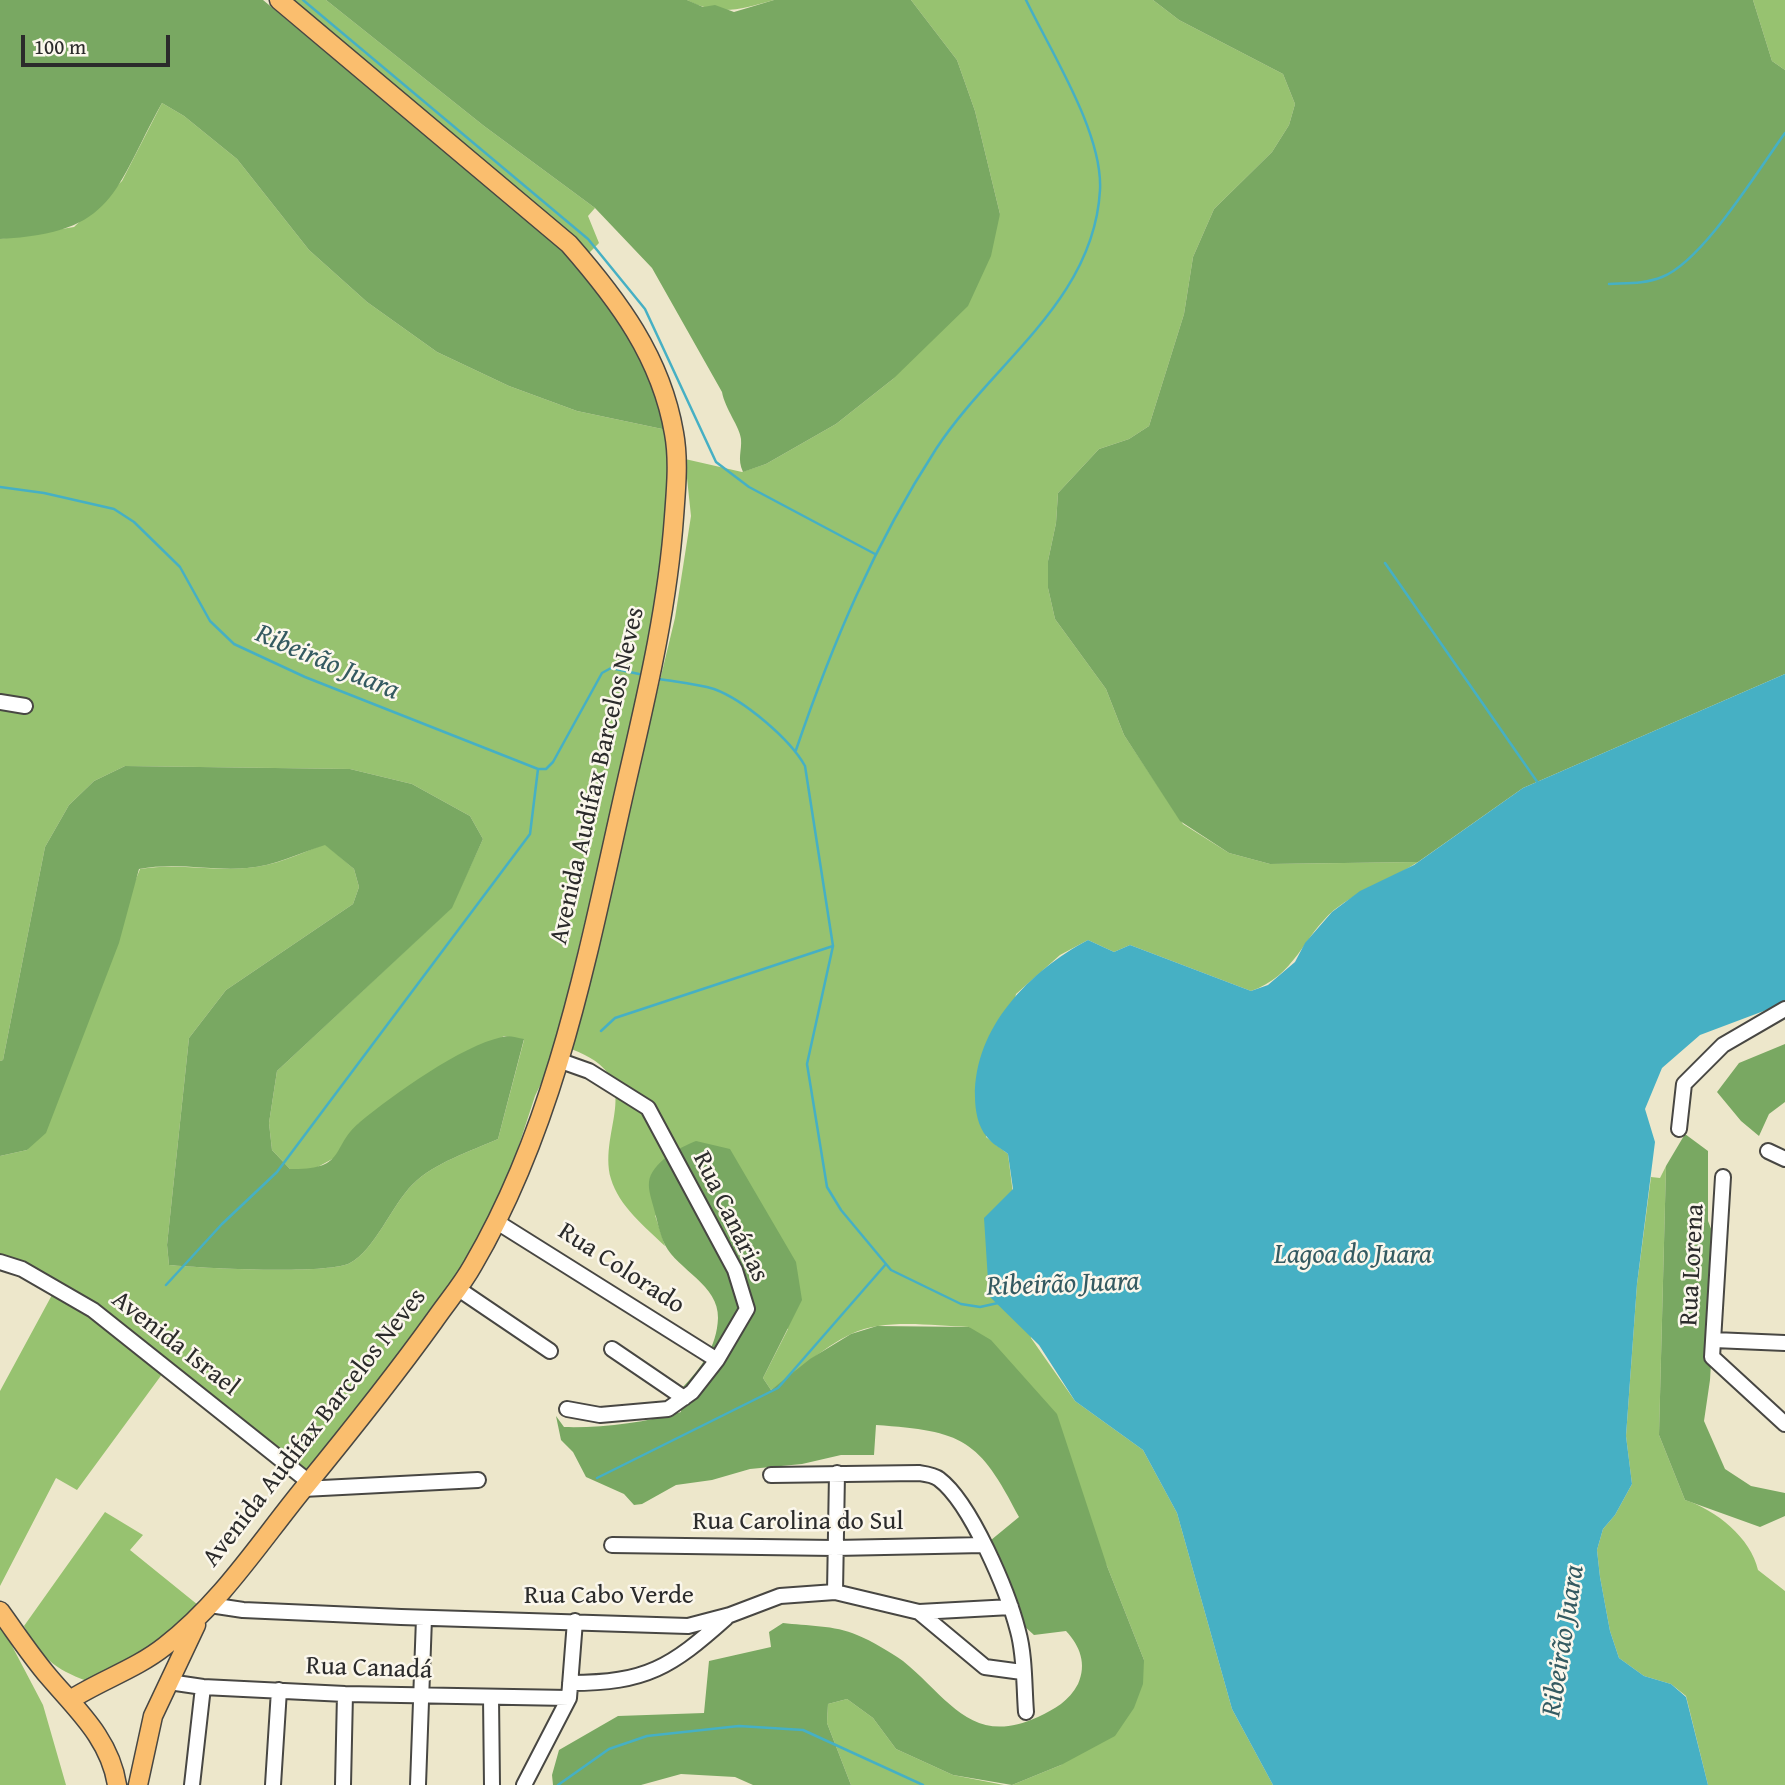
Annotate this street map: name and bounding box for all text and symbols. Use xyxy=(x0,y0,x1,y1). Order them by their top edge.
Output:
scale bar xyxy=(24,21,173,65)
text: 100 m xyxy=(34,31,86,62)
street label: Avenida Audifax Barcelos Neves xyxy=(544,604,652,948)
water label: Ribeirão Juara xyxy=(250,618,404,708)
street label: Rua Canárias xyxy=(685,1147,775,1287)
street label: Rua Lorena xyxy=(1674,1203,1712,1327)
street label: Rua Colorado xyxy=(552,1216,690,1322)
water label: Lagoa do Juara xyxy=(1274,1239,1432,1273)
water label: Ribeirão Juara xyxy=(986,1266,1140,1304)
street label: Avenida Audifax Barcelos Neves xyxy=(196,1282,434,1574)
street label: Avenida Israel xyxy=(105,1284,245,1404)
street label: Rua Carolina do Sul xyxy=(692,1506,904,1538)
water label: Ribeirão Juara xyxy=(1535,1563,1593,1719)
street label: Rua Cabo Verde xyxy=(524,1580,694,1612)
street label: Rua Canadá xyxy=(305,1651,433,1687)

